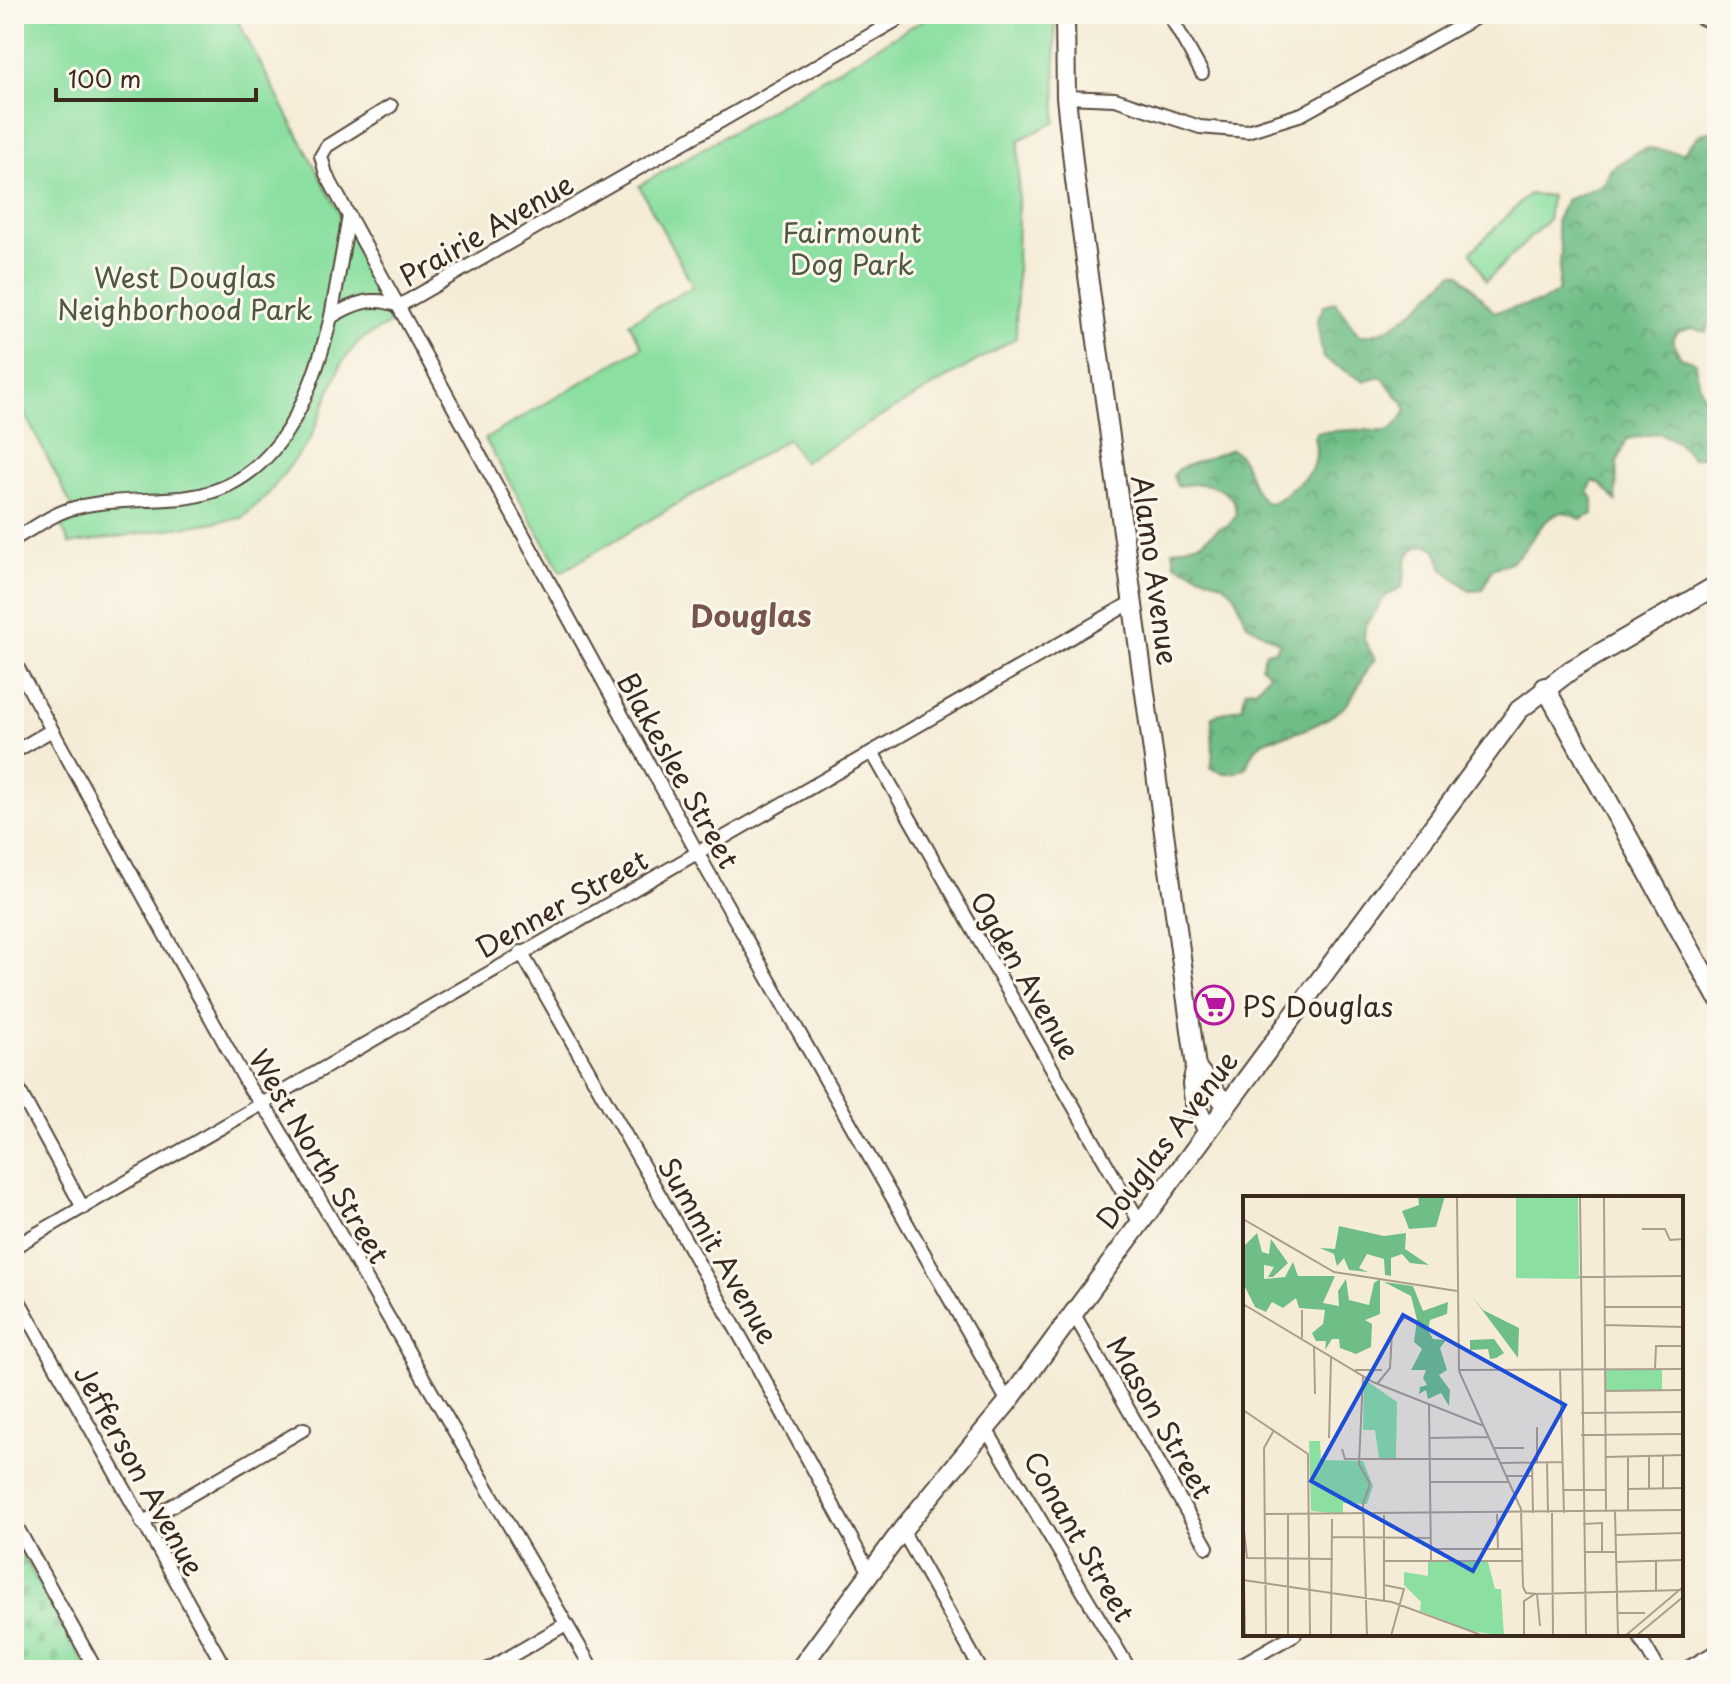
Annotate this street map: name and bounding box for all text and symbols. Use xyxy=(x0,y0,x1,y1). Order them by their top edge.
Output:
scale bar xyxy=(56,52,256,102)
text: 100 m xyxy=(68,60,141,96)
street label: Prairie Avenue xyxy=(391,162,581,296)
park label: Fairmount Dog Park xyxy=(782,210,922,285)
park label: West Douglas Neighborhood Park xyxy=(57,255,313,330)
street label: Alamo Avenue xyxy=(1121,472,1191,668)
district label: Douglas xyxy=(690,592,812,637)
street label: Blakeslee Street xyxy=(607,664,751,876)
street label: Denner Street xyxy=(467,838,655,968)
street label: Ogden Avenue xyxy=(960,883,1092,1067)
supermarket icon: PS Douglas xyxy=(1193,984,1235,1026)
place label: PS Douglas xyxy=(1242,984,1393,1027)
street label: West North Street xyxy=(239,1040,401,1272)
street label: Douglas Avenue xyxy=(1084,1041,1248,1237)
street label: Summit Avenue xyxy=(648,1148,790,1352)
inset map xyxy=(1243,1196,1683,1636)
street label: Mason Street xyxy=(1097,1327,1225,1507)
street label: Jefferson Avenue xyxy=(64,1356,216,1584)
street label: Conant Street xyxy=(1014,1442,1146,1630)

